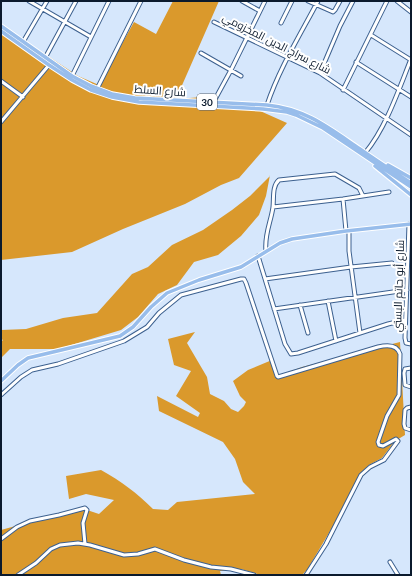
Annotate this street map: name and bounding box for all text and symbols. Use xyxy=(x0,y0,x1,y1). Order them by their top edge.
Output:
street label: شارع سراج الدين المخزومي xyxy=(219,10,333,79)
street label: شارع السلط xyxy=(134,82,186,100)
road number: 30 xyxy=(197,94,217,110)
street label: شارع أبو حاتم البستي xyxy=(390,240,409,333)

